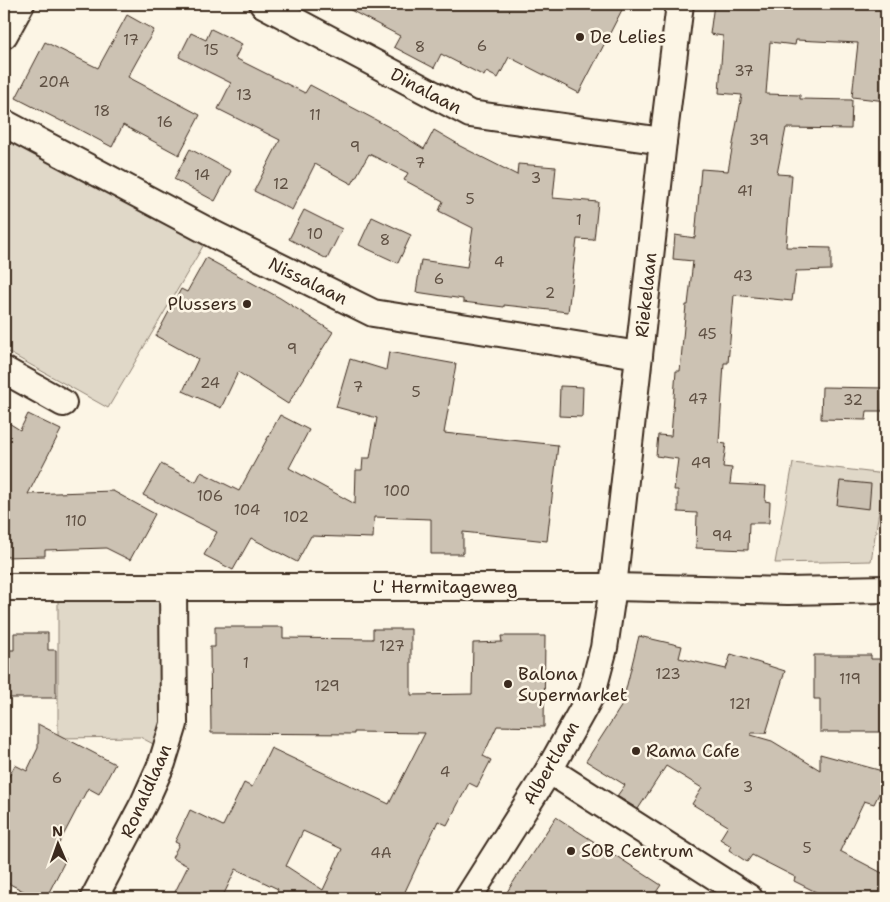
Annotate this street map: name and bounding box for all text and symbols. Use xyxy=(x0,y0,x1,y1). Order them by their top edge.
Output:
place label: De Lelies xyxy=(590,25,666,49)
house number: 17 xyxy=(123,30,139,50)
marker: De Lelies xyxy=(574,31,586,43)
house number: 6 xyxy=(477,36,487,56)
house number: 8 xyxy=(415,37,425,57)
house number: 15 xyxy=(203,40,219,60)
house number: 37 xyxy=(734,61,754,81)
street label: Dinalaan xyxy=(386,62,466,120)
house number: 20A xyxy=(38,72,70,92)
house number: 13 xyxy=(236,85,252,105)
house number: 18 xyxy=(94,101,110,121)
house number: 11 xyxy=(309,105,321,125)
house number: 16 xyxy=(157,112,173,132)
house number: 39 xyxy=(749,130,769,150)
house number: 9 xyxy=(350,137,360,157)
house number: 7 xyxy=(415,153,425,173)
house number: 14 xyxy=(194,165,210,185)
house number: 3 xyxy=(531,168,541,188)
house number: 12 xyxy=(273,174,289,194)
house number: 41 xyxy=(737,181,753,201)
house number: 5 xyxy=(465,189,475,209)
house number: 1 xyxy=(576,210,582,230)
house number: 10 xyxy=(307,224,323,244)
house number: 8 xyxy=(380,230,390,250)
street label: Nissalaan xyxy=(264,251,352,311)
street label: Riekelaan xyxy=(630,251,662,339)
house number: 4 xyxy=(494,252,504,272)
house number: 43 xyxy=(733,266,753,286)
house number: 6 xyxy=(434,269,444,289)
house number: 2 xyxy=(545,283,555,303)
place label: Plussers xyxy=(168,292,237,316)
marker: Plussers xyxy=(241,298,253,310)
house number: 45 xyxy=(697,324,717,344)
house number: 9 xyxy=(287,339,297,359)
house number: 24 xyxy=(200,373,220,393)
house number: 7 xyxy=(353,377,363,397)
house number: 5 xyxy=(411,382,421,402)
house number: 47 xyxy=(688,389,708,409)
house number: 32 xyxy=(843,390,863,410)
house number: 49 xyxy=(691,453,711,473)
house number: 100 xyxy=(384,481,410,501)
house number: 106 xyxy=(197,486,223,506)
house number: 104 xyxy=(234,500,260,520)
house number: 102 xyxy=(283,507,309,527)
house number: 110 xyxy=(65,511,87,531)
house number: 94 xyxy=(712,526,732,546)
street label: L' Hermitageweg xyxy=(372,575,518,599)
house number: 127 xyxy=(379,636,405,656)
house number: 1 xyxy=(243,653,249,673)
place label: Balona Supermarket xyxy=(518,662,628,707)
house number: 123 xyxy=(655,664,681,684)
house number: 119 xyxy=(839,669,861,689)
house number: 129 xyxy=(314,676,340,696)
marker: Balona Supermarket xyxy=(502,678,514,690)
house number: 121 xyxy=(729,694,751,714)
street label: Albertlaan xyxy=(517,717,585,809)
place label: Rama Cafe xyxy=(646,739,740,763)
street label: Ronaldlaan xyxy=(115,740,177,842)
marker: Rama Cafe xyxy=(630,745,642,757)
house number: 4 xyxy=(440,762,450,782)
house number: 6 xyxy=(52,768,62,788)
house number: 3 xyxy=(743,777,753,797)
north arrow xyxy=(32,820,82,870)
text: N xyxy=(52,822,63,840)
house number: 5 xyxy=(802,838,812,858)
place label: SOB Centrum xyxy=(581,839,694,863)
house number: 4A xyxy=(370,843,392,863)
marker: SOB Centrum xyxy=(565,845,577,857)

